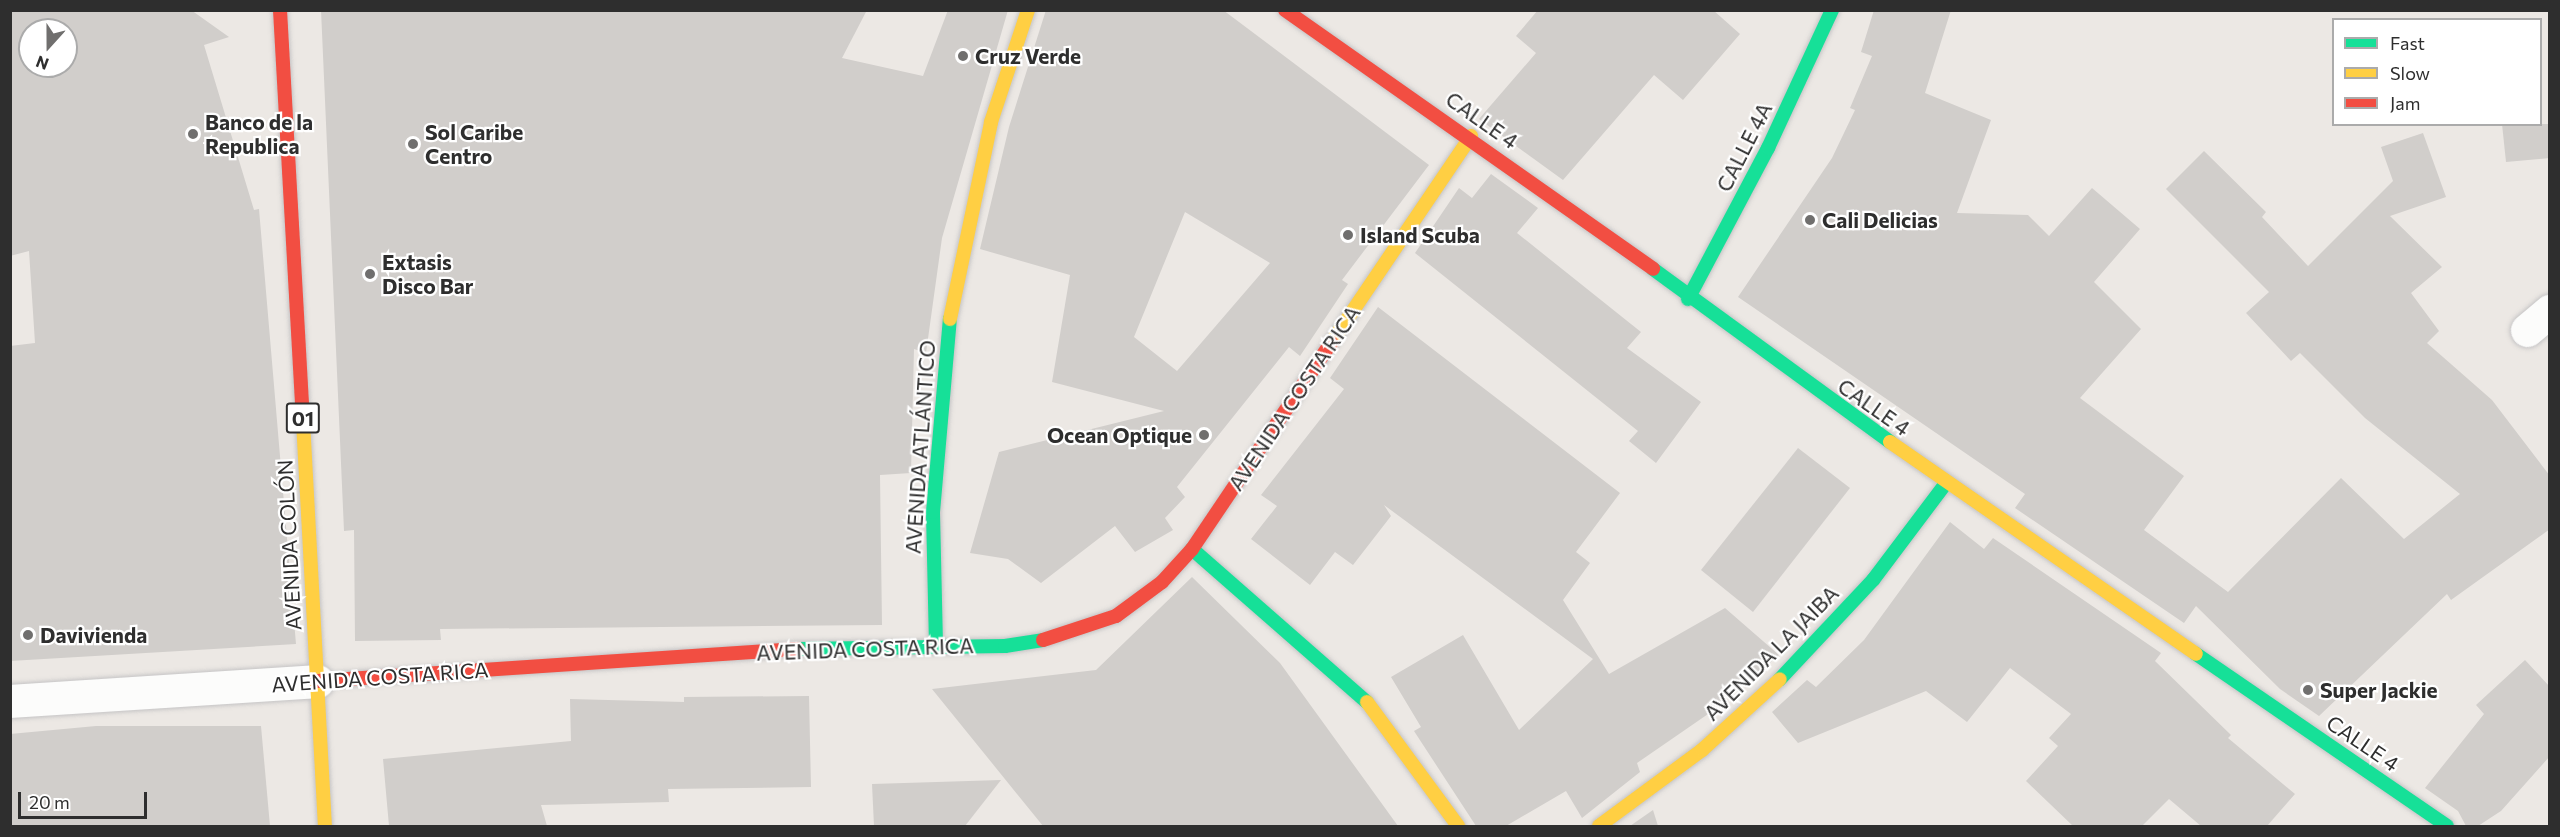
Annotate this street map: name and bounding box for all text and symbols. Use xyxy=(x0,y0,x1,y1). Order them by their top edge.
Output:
north arrow xyxy=(18,18,78,78)
legend xyxy=(2332,18,2542,126)
text: Fast xyxy=(2390,32,2425,54)
place label: Cruz Verde xyxy=(975,43,1081,69)
marker: Cruz Verde xyxy=(956,49,970,63)
text: N xyxy=(33,52,51,74)
text: Slow xyxy=(2390,62,2430,84)
street label: CALLE 4 xyxy=(1441,86,1523,154)
text: Jam xyxy=(2390,92,2420,114)
street label: CALLE 4A xyxy=(1711,98,1777,196)
place label: Banco de la Republica xyxy=(205,109,313,159)
place label: Sol Caribe Centro xyxy=(425,119,523,169)
marker: Banco de la Republica xyxy=(186,127,200,141)
marker: Sol Caribe Centro xyxy=(406,137,420,151)
place label: Cali Delicias xyxy=(1822,207,1938,233)
marker: Cali Delicias xyxy=(1803,213,1817,227)
place label: Island Scuba xyxy=(1360,222,1480,248)
marker: Island Scuba xyxy=(1341,228,1355,242)
place label: Extasis Disco Bar xyxy=(382,249,473,299)
marker: Extasis Disco Bar xyxy=(363,267,377,281)
street label: AVENIDA COSTA RICA xyxy=(1223,301,1365,495)
street label: AVENIDA ATLÁNTICO xyxy=(900,339,940,555)
street label: CALLE 4 xyxy=(1833,373,1915,441)
road number: 01 xyxy=(285,401,321,435)
place label: Ocean Optique xyxy=(1047,422,1192,448)
marker: Ocean Optique xyxy=(1197,428,1211,442)
street label: AVENIDA COLÓN xyxy=(272,459,306,631)
street label: AVENIDA LA JAIBA xyxy=(1698,580,1844,726)
place label: Davivienda xyxy=(40,622,147,648)
marker: Davivienda xyxy=(21,628,35,642)
street label: AVENIDA COSTA RICA xyxy=(756,633,974,665)
street label: AVENIDA COSTA RICA xyxy=(271,657,489,697)
place label: Super Jackie xyxy=(2320,677,2438,703)
marker: Super Jackie xyxy=(2301,683,2315,697)
street label: CALLE 4 xyxy=(2322,710,2404,776)
scale bar xyxy=(21,780,150,818)
text: 20 m xyxy=(29,791,70,813)

